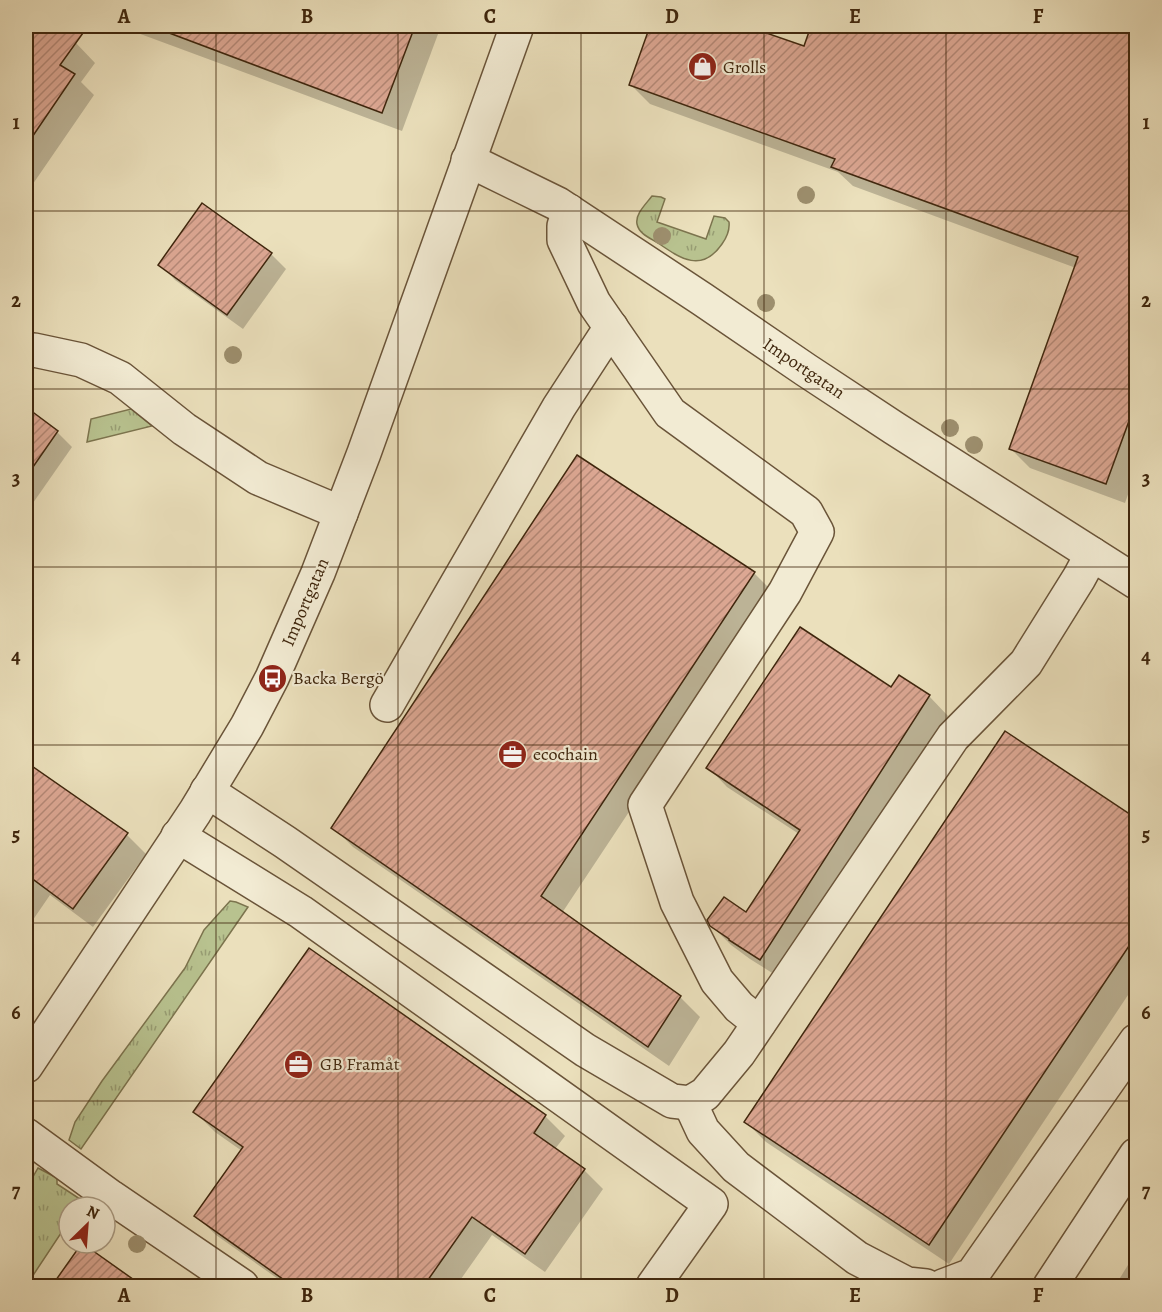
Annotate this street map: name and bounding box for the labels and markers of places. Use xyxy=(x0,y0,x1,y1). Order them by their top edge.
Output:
shop icon: Grolls xyxy=(686,51,718,83)
place label: Grolls xyxy=(723,55,766,79)
bus stop icon: Backa Bergö xyxy=(256,662,288,694)
place label: Backa Bergö xyxy=(293,666,384,690)
office icon: ecochain xyxy=(496,738,528,770)
place label: ecochain xyxy=(533,742,598,766)
office icon: GB Framåt xyxy=(283,1048,315,1080)
place label: GB Framåt xyxy=(320,1052,400,1076)

